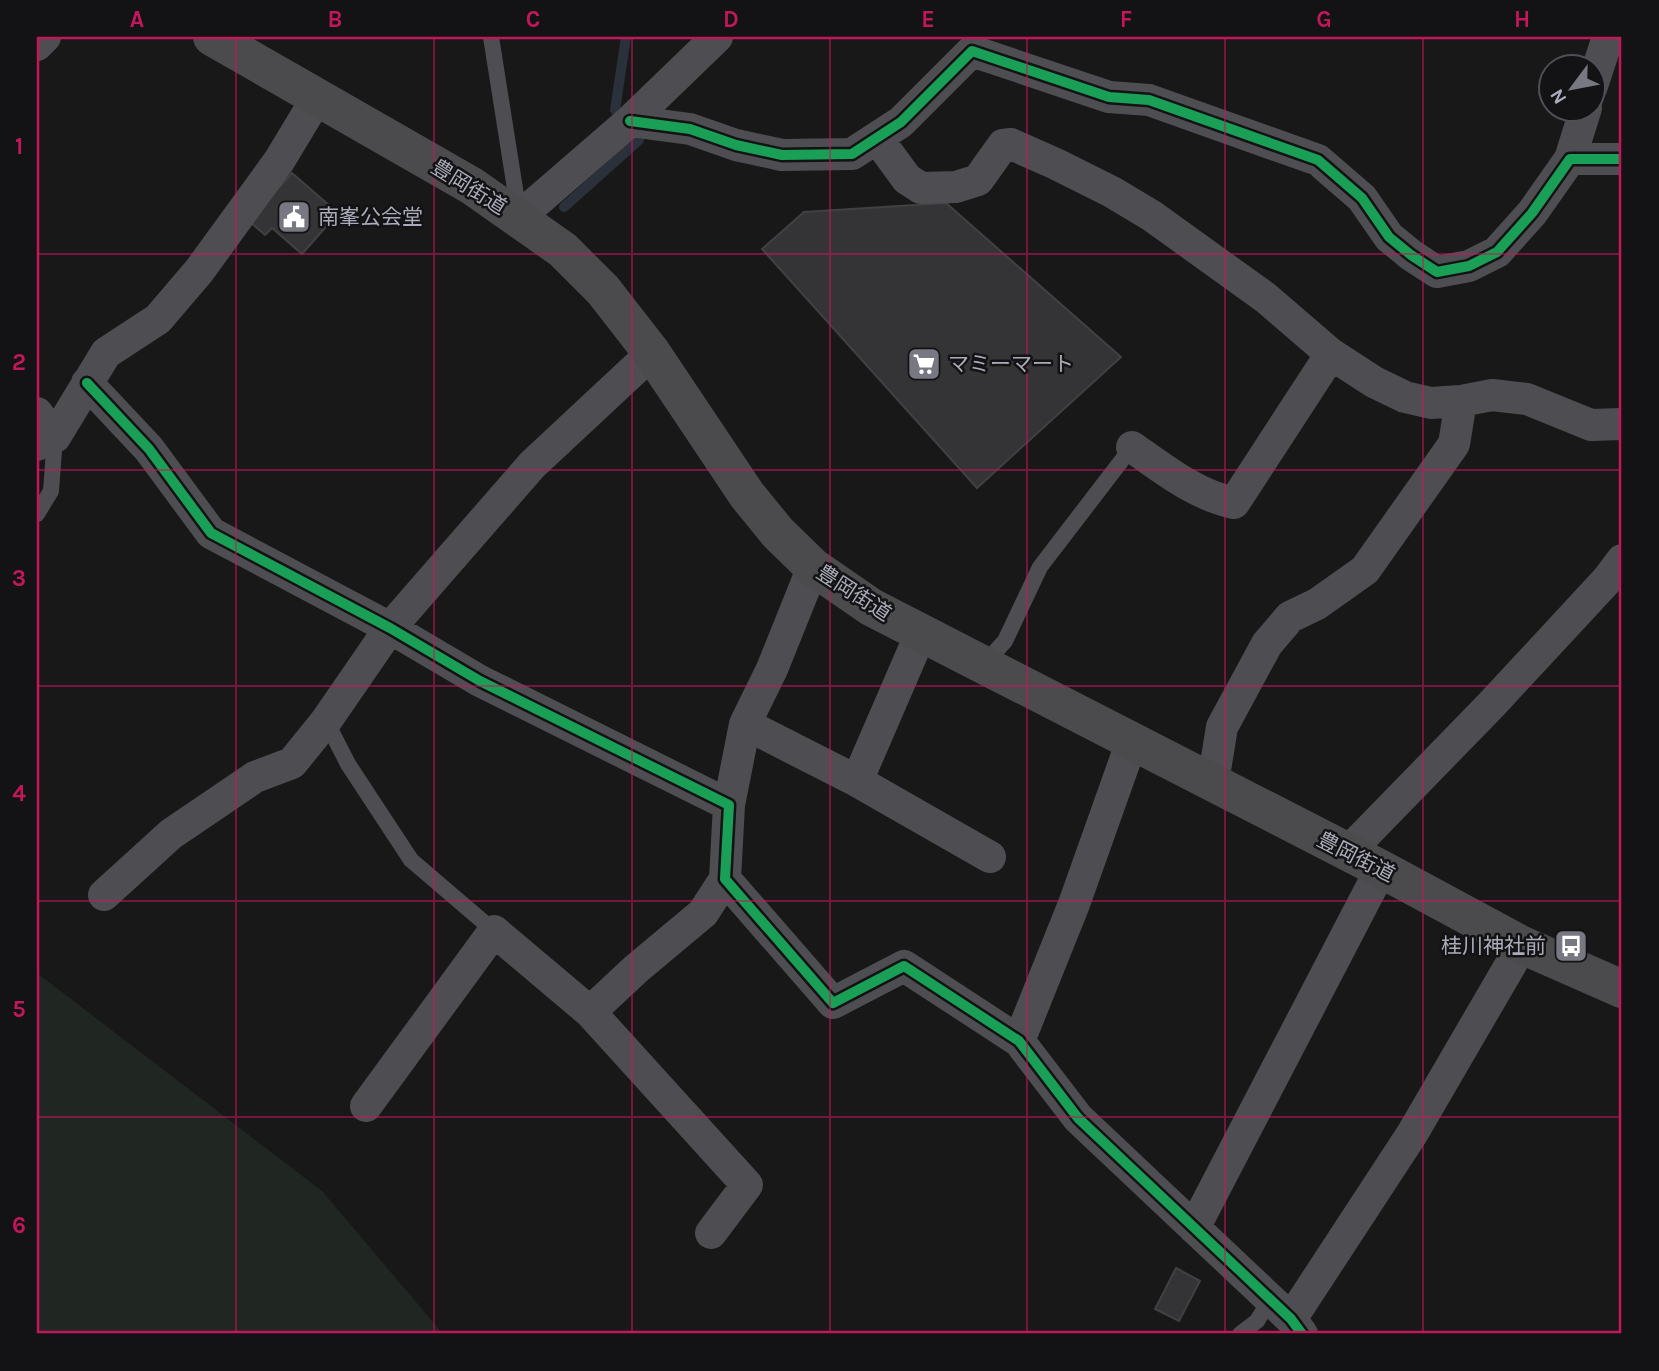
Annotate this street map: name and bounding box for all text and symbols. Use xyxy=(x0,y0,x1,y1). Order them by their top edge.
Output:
text: A xyxy=(130,6,144,33)
text: B xyxy=(328,6,342,33)
text: C xyxy=(526,6,540,33)
text: D xyxy=(723,6,739,33)
text: E xyxy=(921,6,935,33)
text: F xyxy=(1120,6,1132,33)
text: G xyxy=(1316,6,1332,33)
text: H xyxy=(1514,6,1530,33)
north arrow xyxy=(1536,52,1606,122)
text: N xyxy=(1545,85,1571,108)
text: 1 xyxy=(15,133,23,160)
street label: 豊岡街道 xyxy=(427,155,511,219)
public building icon: 南峯公会堂 xyxy=(275,198,313,236)
place label: 南峯公会堂 xyxy=(318,205,423,229)
supermarket icon: マミーマート xyxy=(905,345,943,383)
text: 2 xyxy=(12,349,26,376)
place label: マミーマート xyxy=(948,352,1074,376)
street label: 豊岡街道 xyxy=(812,560,896,626)
text: 3 xyxy=(12,565,26,592)
text: 4 xyxy=(12,780,26,807)
street label: 豊岡街道 xyxy=(1313,827,1399,887)
bus stop icon: 桂川神社前 xyxy=(1552,927,1590,965)
place label: 桂川神社前 xyxy=(1441,934,1546,958)
text: 5 xyxy=(12,996,26,1023)
text: 6 xyxy=(12,1212,26,1239)

